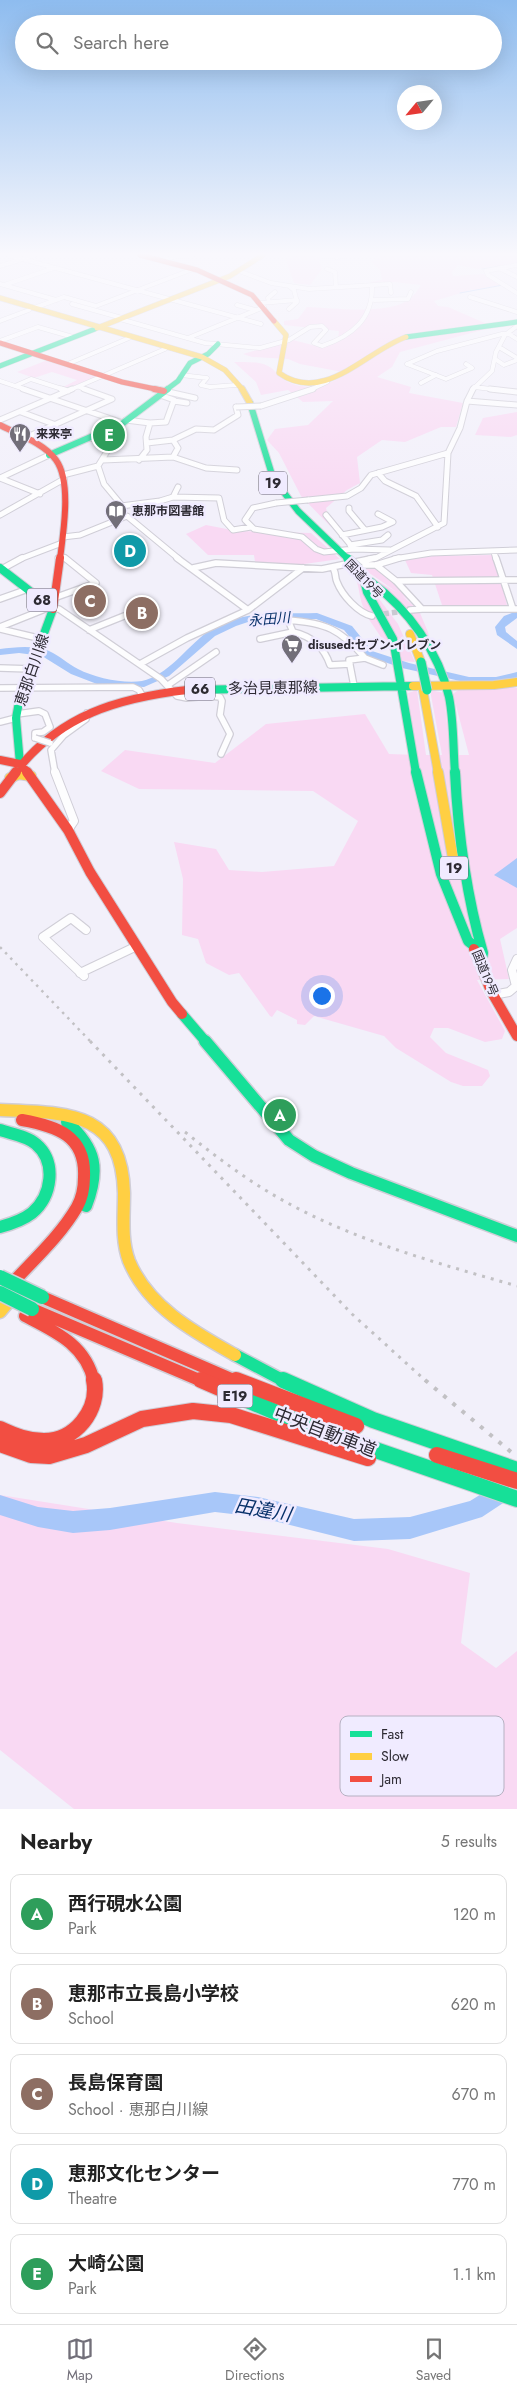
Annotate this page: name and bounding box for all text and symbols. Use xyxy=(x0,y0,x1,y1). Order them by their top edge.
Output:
search box xyxy=(15,15,502,70)
icon: search xyxy=(33,29,61,57)
text: Search here xyxy=(73,29,169,56)
north arrow xyxy=(397,85,442,130)
pin: E xyxy=(93,416,125,454)
restaurant icon: 来来亭 xyxy=(8,422,32,453)
place label: 来来亭 xyxy=(36,425,72,443)
road number: 19 xyxy=(259,472,287,494)
library icon: 恵那市図書館 xyxy=(104,499,128,530)
place label: 恵那市図書館 xyxy=(132,502,204,520)
pin: D xyxy=(114,532,146,570)
street label: 国道19号 xyxy=(341,555,387,603)
pin: C xyxy=(74,582,106,620)
road number: 68 xyxy=(27,588,57,612)
pin: B xyxy=(126,594,158,632)
water label: 永田川 xyxy=(247,607,293,631)
street label: 恵那白川線 xyxy=(9,631,55,709)
supermarket icon: disused:セブン-イレブン xyxy=(280,633,304,664)
place label: disused:セブン-イレブン xyxy=(308,636,441,654)
street label: 多治見恵那線 xyxy=(228,676,318,700)
road number: 66 xyxy=(185,678,215,701)
road number: 19 xyxy=(440,856,468,880)
street label: 国道19号 xyxy=(467,947,503,999)
your location xyxy=(309,983,335,1009)
pin: A xyxy=(264,1096,296,1134)
road number: E19 xyxy=(218,1384,252,1408)
street label: 中央自動車道 xyxy=(270,1401,380,1463)
water label: 田違川 xyxy=(233,1492,295,1529)
legend xyxy=(340,1716,504,1796)
text: Fast xyxy=(381,1724,404,1744)
text: Slow xyxy=(381,1746,409,1766)
text: Jam xyxy=(379,1769,402,1789)
text: Nearby xyxy=(20,1827,92,1857)
text: 5 results xyxy=(441,1830,497,1853)
text: 西行硯水公園 xyxy=(68,1890,182,1917)
text: A xyxy=(31,1903,43,1926)
text: 120 m xyxy=(453,1903,496,1926)
text: Park xyxy=(68,1917,97,1940)
text: 恵那市立長島小学校 xyxy=(68,1980,239,2007)
text: B xyxy=(32,1993,42,2016)
text: 620 m xyxy=(451,1993,496,2016)
text: School xyxy=(68,2007,114,2030)
text: 長島保育園 xyxy=(68,2069,163,2096)
text: C xyxy=(31,2083,43,2106)
text: 670 m xyxy=(452,2083,496,2106)
text: School · 恵那白川線 xyxy=(68,2098,208,2121)
text: 恵那文化センター xyxy=(68,2160,220,2187)
text: D xyxy=(31,2173,43,2196)
text: 770 m xyxy=(452,2173,496,2196)
text: Theatre xyxy=(68,2187,117,2210)
text: 大崎公園 xyxy=(68,2250,144,2277)
text: E xyxy=(32,2263,42,2286)
text: 1.1 km xyxy=(452,2263,496,2286)
text: Park xyxy=(68,2277,97,2300)
tab: Map xyxy=(66,2335,94,2385)
tab: Directions xyxy=(225,2335,284,2385)
tab: Saved xyxy=(416,2335,451,2385)

